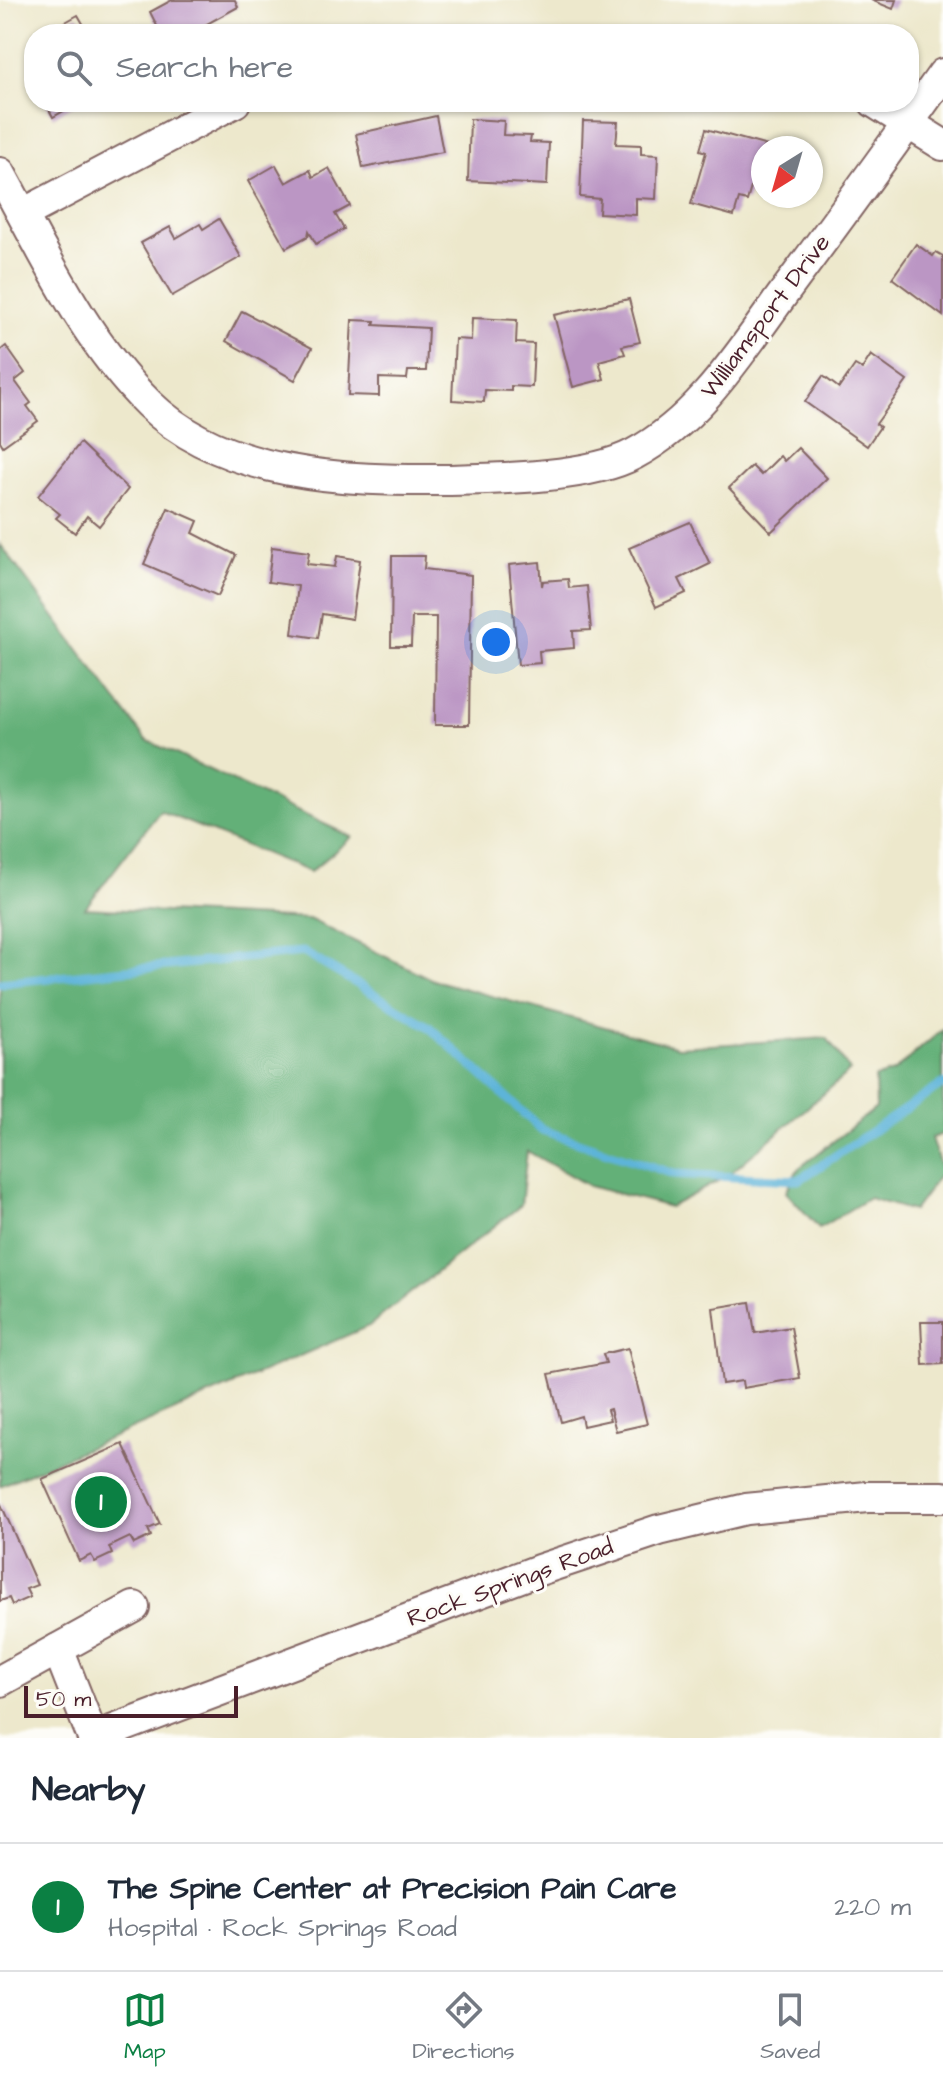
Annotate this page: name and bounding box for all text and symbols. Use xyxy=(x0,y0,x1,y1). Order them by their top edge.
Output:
search box xyxy=(24,24,919,112)
icon: search xyxy=(52,46,96,90)
text: Search here xyxy=(116,47,293,89)
north arrow xyxy=(751,136,823,208)
street label: Williamsport Drive xyxy=(693,227,839,406)
your location xyxy=(476,622,516,662)
pin: 1 xyxy=(75,1472,127,1532)
street label: Rock Springs Road xyxy=(403,1530,618,1637)
scale bar xyxy=(24,1682,238,1718)
text: 50 m xyxy=(36,1684,91,1715)
text: Nearby xyxy=(32,1766,146,1814)
text: The Spine Center at Precision Pain Care xyxy=(108,1868,677,1910)
text: 1 xyxy=(56,1889,60,1925)
text: 220 m xyxy=(834,1889,911,1925)
text: Hospital · Rock Springs Road xyxy=(108,1910,457,1946)
tab: Map xyxy=(123,1988,167,2067)
tab: Directions xyxy=(412,1988,515,2067)
tab: Saved xyxy=(760,1988,820,2067)

